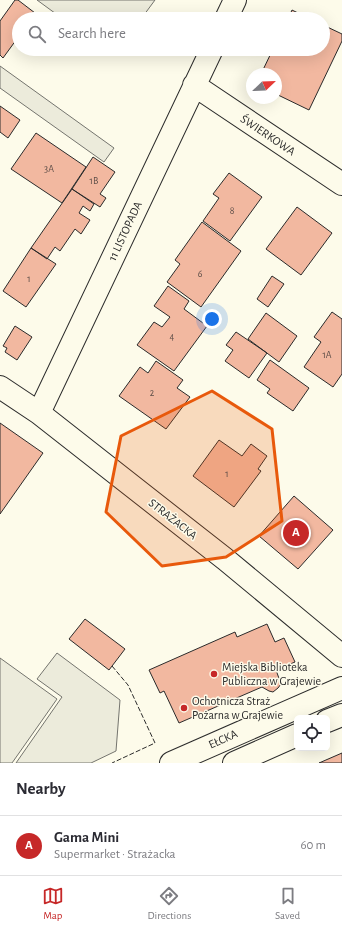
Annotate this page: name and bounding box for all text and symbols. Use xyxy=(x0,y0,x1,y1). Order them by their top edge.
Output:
search box xyxy=(12,12,330,56)
icon: search xyxy=(26,23,48,45)
text: Search here xyxy=(58,26,126,41)
north arrow xyxy=(246,68,282,104)
street label: ŚWIERKOWA xyxy=(238,111,299,158)
house number: 3A xyxy=(44,164,54,174)
house number: 1B xyxy=(90,176,98,186)
street label: 11 LISTOPADA xyxy=(106,199,144,263)
house number: 8 xyxy=(230,206,235,216)
house number: 6 xyxy=(198,269,203,279)
house number: 1 xyxy=(27,274,31,284)
your location xyxy=(202,309,222,329)
house number: 4 xyxy=(170,332,175,342)
house number: 1A xyxy=(322,350,332,360)
house number: 2 xyxy=(150,388,155,398)
house number: 1 xyxy=(225,469,229,479)
street label: STRAŻACKA xyxy=(147,496,200,542)
pin: A xyxy=(283,518,309,548)
place label: Miejska Biblioteka Publiczna w Grajewie xyxy=(222,661,321,688)
marker: Miejska Biblioteka Publiczna w Grajewie xyxy=(209,669,219,679)
place label: Ochotnicza Straż Pożarna w Grajewie xyxy=(192,695,283,722)
marker: Ochotnicza Straż Pożarna w Grajewie xyxy=(179,703,189,713)
map controls xyxy=(294,715,330,751)
button: locate xyxy=(294,715,330,751)
street label: EŁCKA xyxy=(207,727,239,751)
text: Nearby xyxy=(16,780,66,797)
text: Gama Mini xyxy=(54,830,119,845)
text: A xyxy=(25,839,33,852)
text: 60 m xyxy=(300,839,326,852)
text: Supermarket · Strażacka xyxy=(54,848,176,861)
tab: Map xyxy=(42,885,64,922)
tab: Directions xyxy=(147,885,191,922)
tab: Saved xyxy=(275,885,300,922)

